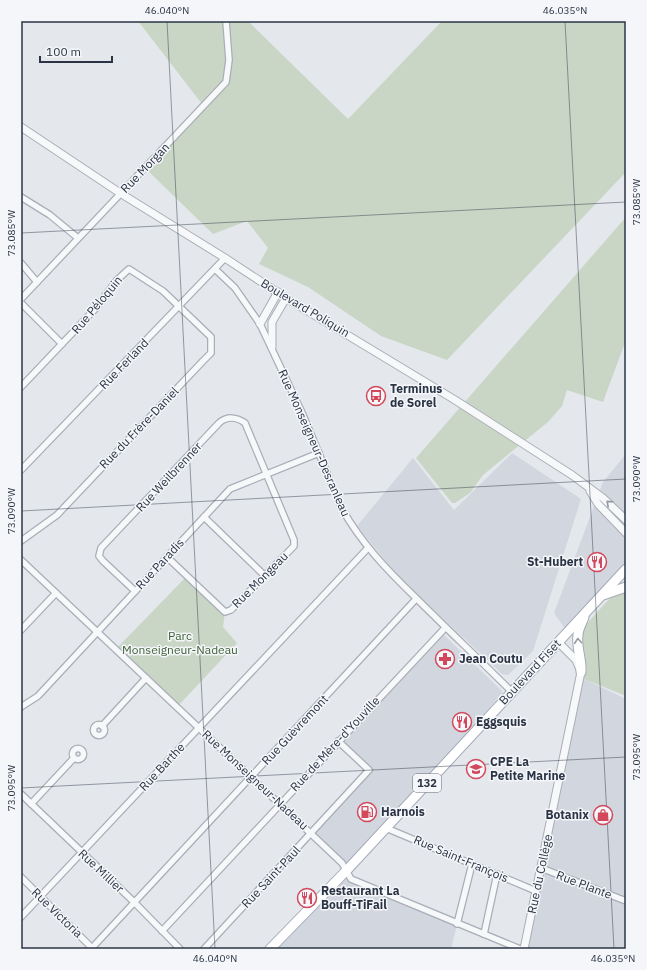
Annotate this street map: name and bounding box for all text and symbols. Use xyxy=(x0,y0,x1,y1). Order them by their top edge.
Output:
text: 46.040°N xyxy=(145,4,189,17)
text: 46.035°N xyxy=(543,4,587,17)
scale bar xyxy=(40,38,112,64)
text: 100 m xyxy=(46,44,81,59)
street label: Rue Morgan xyxy=(117,139,172,196)
text: 73.085°W xyxy=(630,179,643,225)
text: 73.085°W xyxy=(5,210,18,256)
street label: Rue Péloquin xyxy=(68,273,125,337)
street label: Boulevard Poliquin xyxy=(258,275,352,340)
street label: Rue Ferland xyxy=(96,335,152,392)
street label: Rue Monseigneur-Desranleau xyxy=(275,367,354,519)
place label: Terminus de Sorel xyxy=(390,381,442,410)
street label: Rue du Frère-Daniel xyxy=(96,384,182,472)
bus stop icon: Terminus de Sorel xyxy=(365,385,387,407)
street label: Rue Weilbrenner xyxy=(133,438,205,515)
text: 73.090°W xyxy=(630,456,643,502)
text: 73.090°W xyxy=(5,488,18,534)
one-way arrow xyxy=(606,501,613,508)
street label: Rue Paradis xyxy=(132,535,187,592)
street label: Rue Mongeau xyxy=(228,548,291,611)
restaurant icon: St-Hubert xyxy=(586,551,608,573)
place label: St-Hubert xyxy=(527,554,583,569)
park label: Parc Monseigneur-Nadeau xyxy=(122,628,238,657)
street label: Boulevard Fiset xyxy=(496,636,564,707)
one-way arrow xyxy=(574,638,583,644)
pharmacy icon: Jean Coutu xyxy=(434,648,456,670)
place label: Jean Coutu xyxy=(459,651,523,666)
street label: Rue Guèvremont xyxy=(258,691,331,768)
street label: Rue de Mère-d'Youville xyxy=(287,693,383,794)
restaurant icon: Eggsquis xyxy=(451,711,473,733)
place label: Eggsquis xyxy=(476,714,527,729)
street label: Rue Monseigneur-Nadeau xyxy=(199,726,312,833)
text: 73.095°W xyxy=(630,734,643,780)
street label: Rue Barthe xyxy=(136,739,188,794)
place label: CPE La Petite Marine xyxy=(490,754,566,783)
school or university icon: CPE La Petite Marine xyxy=(465,758,487,780)
text: 73.095°W xyxy=(5,765,18,811)
road number: 132 xyxy=(413,774,441,792)
fuel station icon: Harnois xyxy=(356,801,378,823)
place label: Harnois xyxy=(381,804,425,819)
shop icon: Botanix xyxy=(592,804,614,826)
place label: Botanix xyxy=(546,807,589,822)
street label: Rue Saint-François xyxy=(412,832,511,885)
street label: Rue du Collège xyxy=(524,833,555,915)
street label: Rue Saint-Paul xyxy=(238,842,303,911)
street label: Rue Millier xyxy=(75,846,128,896)
street label: Rue Plante xyxy=(554,867,615,902)
place label: Restaurant La Bouff-TiFail xyxy=(321,883,400,912)
street label: Rue Victoria xyxy=(29,885,86,941)
restaurant icon: Restaurant La Bouff-TiFail xyxy=(296,887,318,909)
text: 46.040°N xyxy=(193,952,237,965)
text: 46.035°N xyxy=(591,952,635,965)

